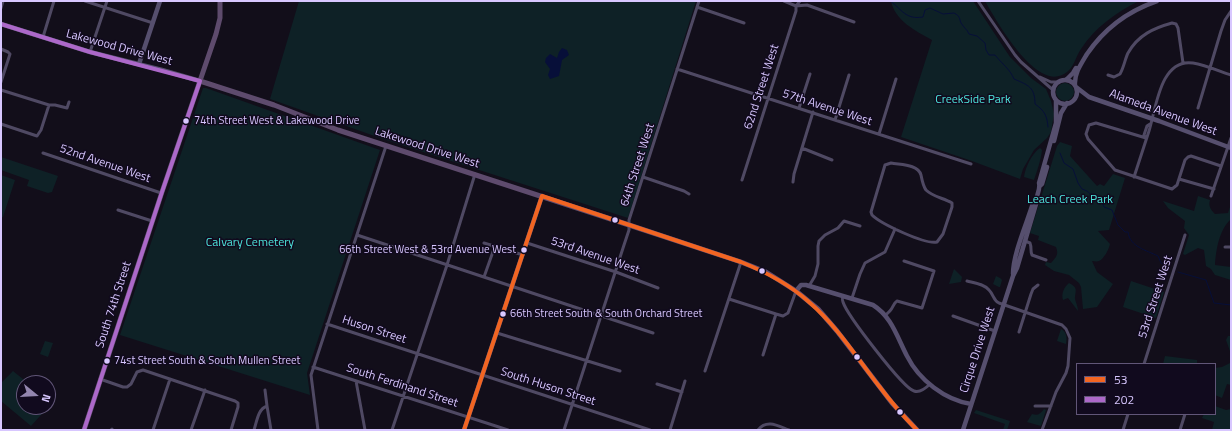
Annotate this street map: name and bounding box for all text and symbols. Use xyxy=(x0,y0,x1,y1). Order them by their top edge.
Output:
street label: Lakewood Drive West xyxy=(64,27,174,69)
street label: 62nd Street West xyxy=(741,43,783,131)
street label: 57th Avenue West xyxy=(780,87,874,129)
street label: Alameda Avenue West xyxy=(1107,87,1219,139)
park label: CreekSide Park xyxy=(935,93,1011,107)
place label: 74th Street West & Lakewood Drive xyxy=(194,114,359,128)
marker: 74th Street West & Lakewood Drive xyxy=(181,116,191,126)
street label: 64th Street West xyxy=(618,122,658,208)
street label: Lakewood Drive West xyxy=(373,124,481,172)
street label: 52nd Avenue West xyxy=(58,142,152,186)
park label: Leach Creek Park xyxy=(1027,193,1113,207)
unlabelled marker xyxy=(610,215,620,225)
street label: 53rd Avenue West xyxy=(549,234,641,278)
park label: Calvary Cemetery xyxy=(206,236,294,250)
place label: 66th Street West & 53rd Avenue West xyxy=(339,243,516,257)
marker: 66th Street West & 53rd Avenue West xyxy=(519,245,529,255)
street label: 53rd Street West xyxy=(1136,254,1176,340)
street label: South 74th Street xyxy=(93,260,135,350)
unlabelled marker xyxy=(757,266,767,276)
street label: Cirque Drive West xyxy=(957,305,999,395)
place label: 66th Street South & South Orchard Street xyxy=(510,307,702,321)
marker: 66th Street South & South Orchard Street xyxy=(498,309,508,319)
street label: Huson Street xyxy=(340,313,408,347)
unlabelled marker xyxy=(852,352,862,362)
place label: 74st Street South & South Mullen Street xyxy=(114,354,300,368)
marker: 74st Street South & South Mullen Street xyxy=(102,356,112,366)
street label: South Ferdinand Street xyxy=(344,361,460,411)
legend xyxy=(1076,363,1216,415)
street label: South Huson Street xyxy=(499,365,597,409)
text: 53 xyxy=(1114,370,1127,389)
north arrow xyxy=(16,375,56,415)
text: 202 xyxy=(1114,390,1134,409)
text: N xyxy=(38,392,55,404)
unlabelled marker xyxy=(895,407,905,417)

